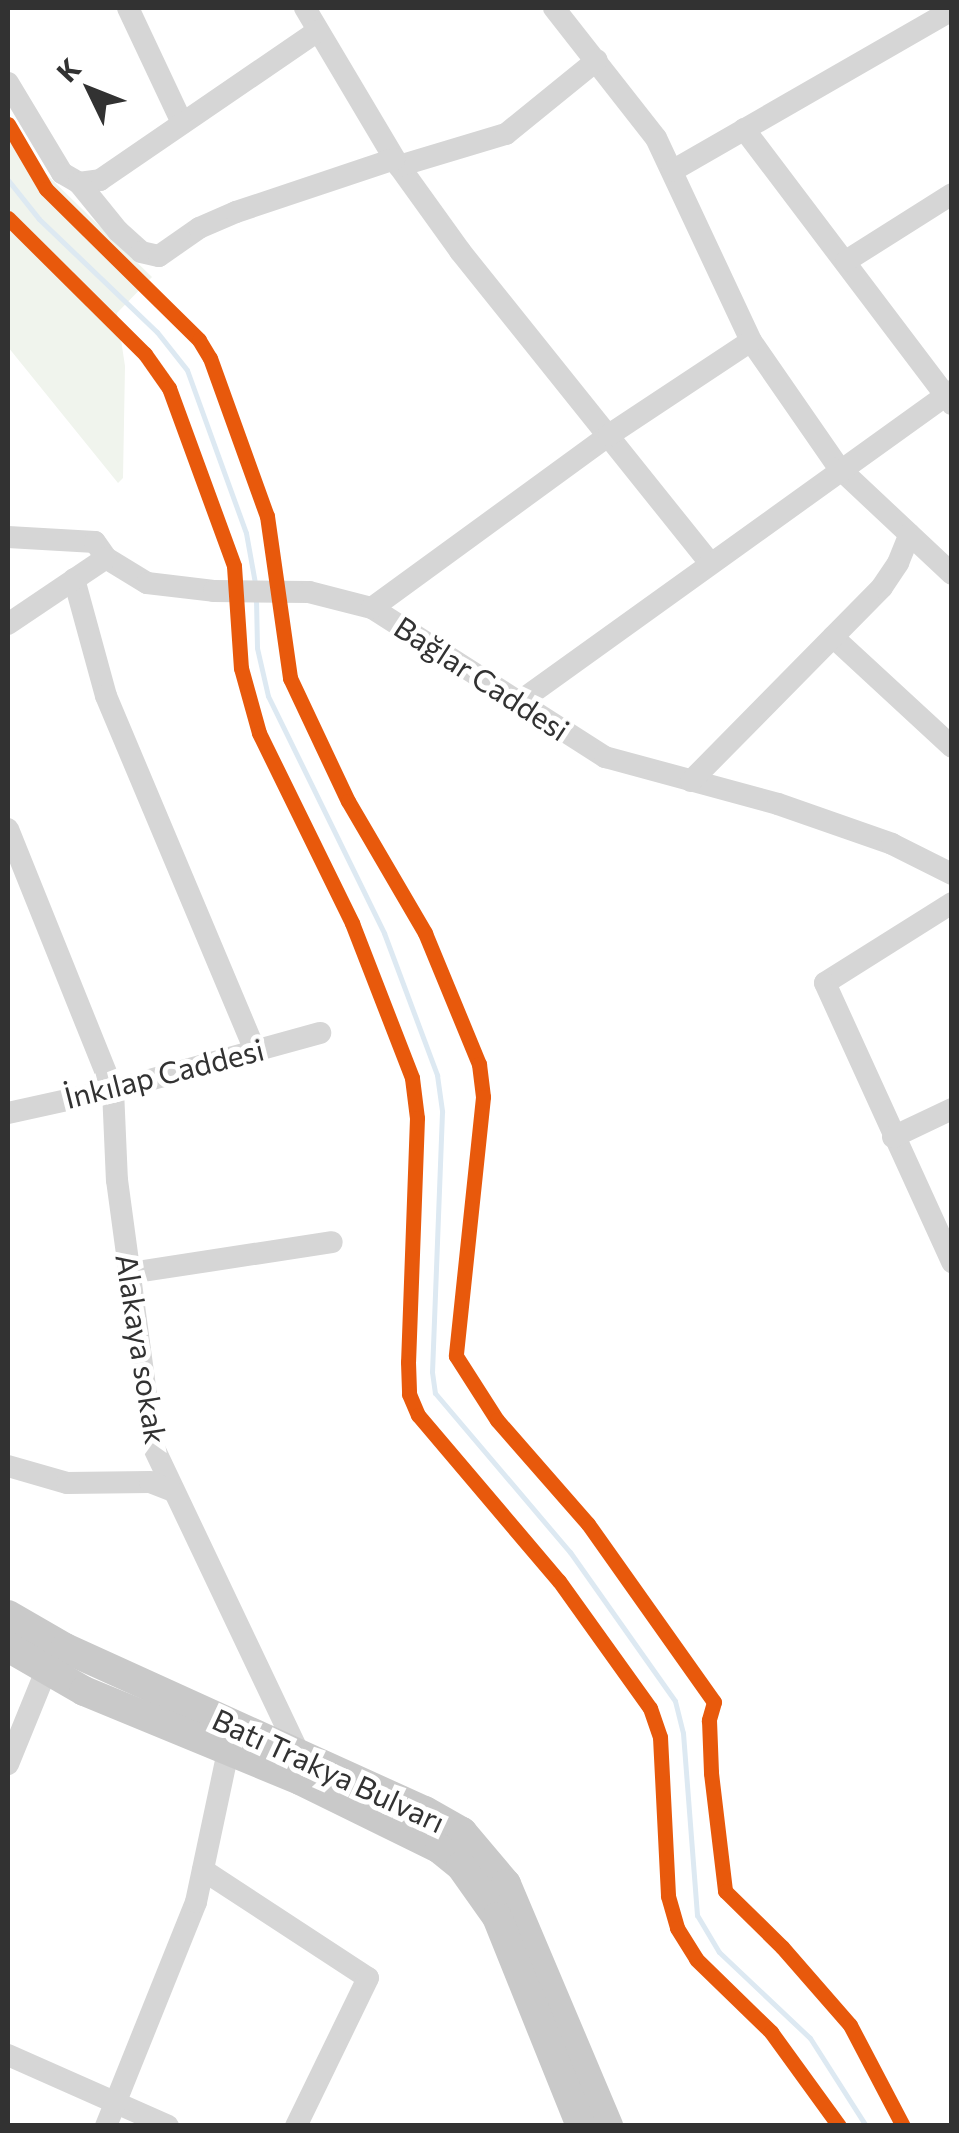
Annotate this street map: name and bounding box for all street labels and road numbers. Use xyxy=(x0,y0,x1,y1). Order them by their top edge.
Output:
street label: Bağlar Caddesi xyxy=(388,608,576,748)
street label: İnkılap Caddesi xyxy=(60,1031,268,1115)
street label: Alakaya sokak xyxy=(109,1251,175,1447)
street label: Batı Trakya Bulvarı xyxy=(207,1700,451,1840)

